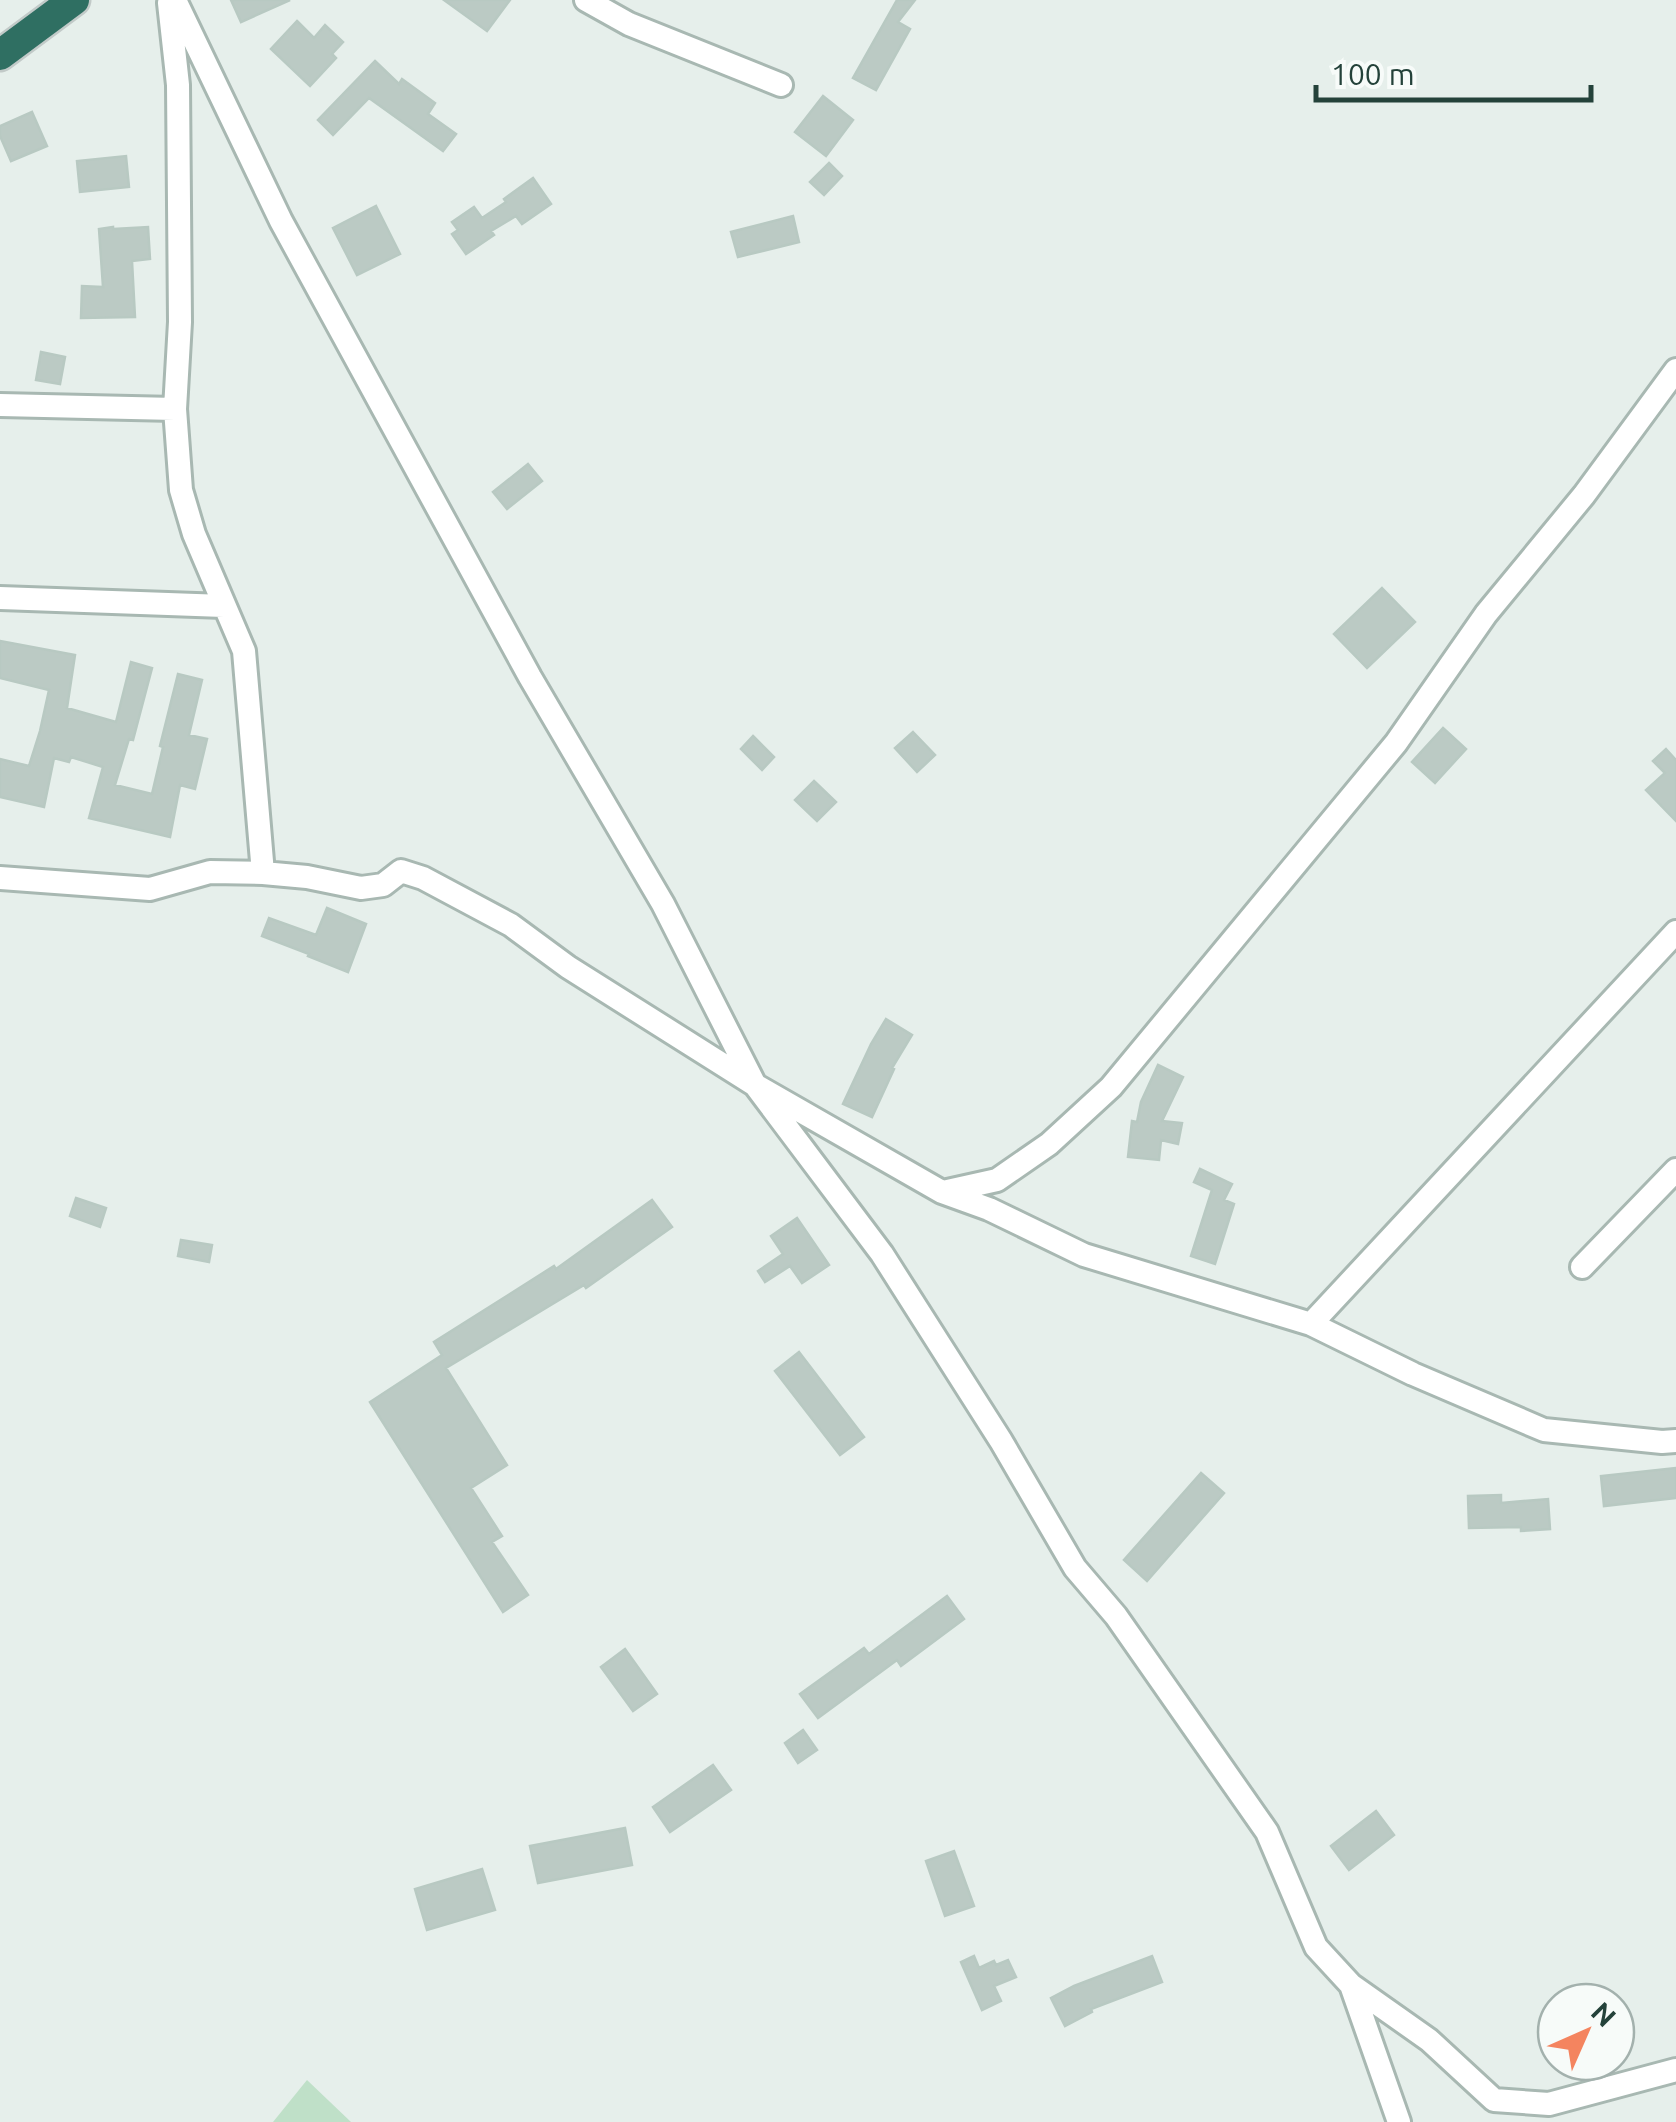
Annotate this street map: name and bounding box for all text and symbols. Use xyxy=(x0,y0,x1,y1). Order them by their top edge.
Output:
scale bar xyxy=(1316,40,1591,102)
text: 100 m xyxy=(1331,57,1415,91)
north arrow xyxy=(1536,1982,1636,2082)
text: N xyxy=(1586,1996,1622,2032)

